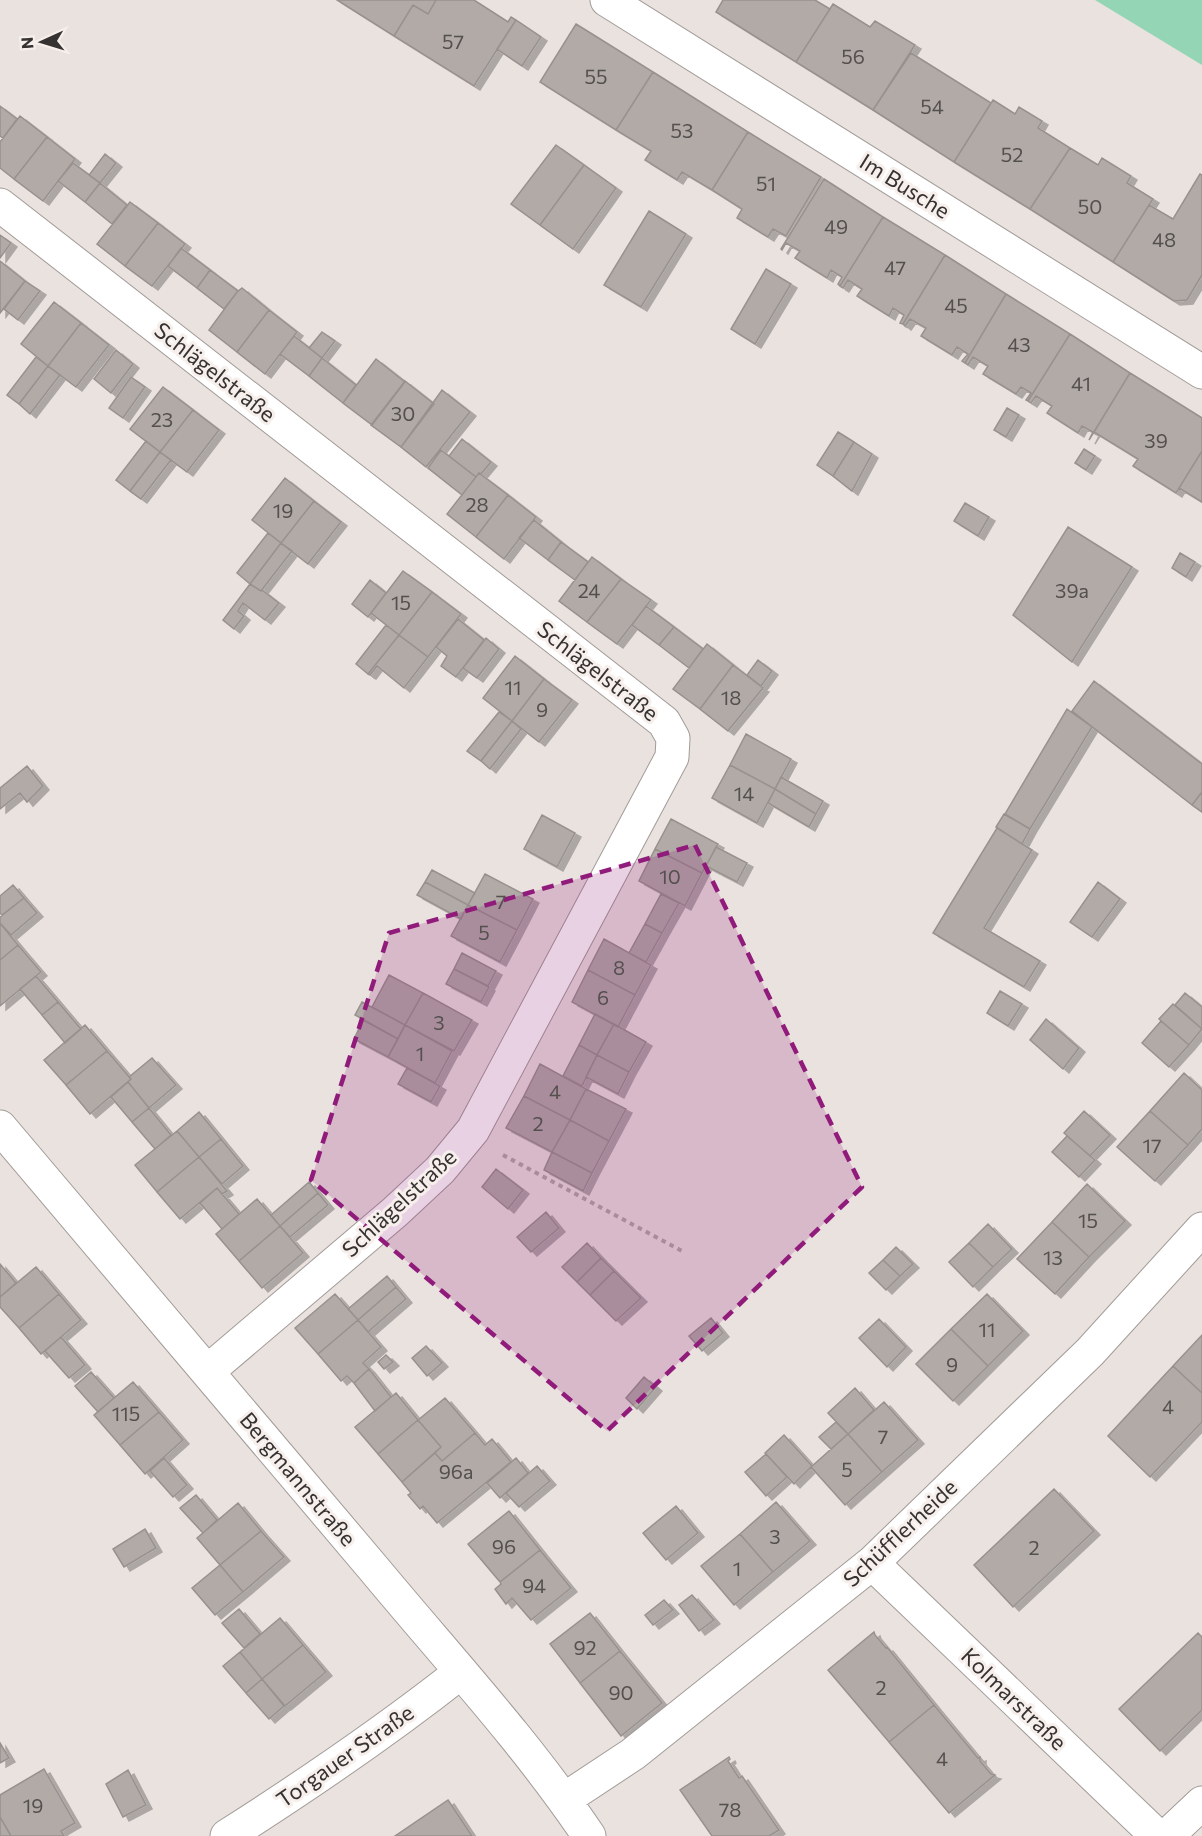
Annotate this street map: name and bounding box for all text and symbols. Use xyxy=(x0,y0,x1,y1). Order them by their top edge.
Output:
north arrow xyxy=(12,12,72,72)
house number: 57 xyxy=(442,29,464,53)
text: N xyxy=(17,36,36,50)
house number: 56 xyxy=(841,44,865,68)
house number: 55 xyxy=(585,64,607,88)
house number: 54 xyxy=(920,94,944,118)
house number: 53 xyxy=(671,118,693,142)
house number: 52 xyxy=(1001,142,1023,166)
street label: Im Busche xyxy=(855,147,955,224)
house number: 51 xyxy=(756,171,776,195)
house number: 50 xyxy=(1078,194,1102,218)
house number: 49 xyxy=(824,214,848,238)
house number: 48 xyxy=(1152,227,1176,251)
house number: 47 xyxy=(884,255,906,279)
house number: 45 xyxy=(944,293,968,317)
street label: Schlägelstraße xyxy=(149,316,281,427)
house number: 43 xyxy=(1007,332,1031,356)
house number: 41 xyxy=(1071,371,1091,395)
house number: 30 xyxy=(391,401,415,425)
house number: 23 xyxy=(151,407,173,431)
house number: 39 xyxy=(1144,428,1168,452)
house number: 28 xyxy=(465,492,489,516)
house number: 19 xyxy=(273,498,293,522)
house number: 24 xyxy=(578,578,600,602)
house number: 39a xyxy=(1055,578,1089,602)
house number: 15 xyxy=(391,590,411,614)
street label: Schlägelstraße xyxy=(532,615,664,726)
house number: 11 xyxy=(504,675,522,699)
house number: 18 xyxy=(721,685,741,709)
house number: 9 xyxy=(536,697,548,721)
house number: 14 xyxy=(734,781,754,805)
house number: 10 xyxy=(659,864,681,888)
house number: 7 xyxy=(496,889,506,913)
house number: 5 xyxy=(478,920,490,944)
house number: 8 xyxy=(613,955,625,979)
house number: 6 xyxy=(597,985,609,1009)
house number: 3 xyxy=(433,1010,445,1034)
house number: 1 xyxy=(416,1041,424,1065)
house number: 4 xyxy=(549,1079,561,1103)
house number: 2 xyxy=(532,1111,544,1135)
house number: 17 xyxy=(1142,1133,1162,1157)
street label: Schlägelstraße xyxy=(336,1143,461,1262)
house number: 15 xyxy=(1078,1208,1098,1232)
house number: 13 xyxy=(1043,1245,1063,1269)
house number: 11 xyxy=(978,1317,996,1341)
house number: 9 xyxy=(946,1352,958,1376)
house number: 4 xyxy=(1162,1394,1174,1418)
house number: 115 xyxy=(112,1401,140,1425)
street label: Bergmannstraße xyxy=(235,1406,362,1551)
house number: 7 xyxy=(878,1424,888,1448)
house number: 5 xyxy=(841,1457,853,1481)
house number: 96a xyxy=(439,1459,473,1483)
street label: Schüfflerheide xyxy=(837,1473,962,1592)
house number: 3 xyxy=(769,1524,781,1548)
house number: 96 xyxy=(492,1534,516,1558)
house number: 2 xyxy=(1028,1535,1040,1559)
house number: 1 xyxy=(733,1556,741,1580)
house number: 94 xyxy=(522,1573,546,1597)
house number: 92 xyxy=(573,1635,597,1659)
street label: Kolmarstraße xyxy=(956,1642,1073,1756)
house number: 2 xyxy=(875,1675,887,1699)
house number: 90 xyxy=(608,1680,634,1704)
street label: Torgauer Straße xyxy=(271,1698,418,1813)
house number: 4 xyxy=(936,1746,948,1770)
house number: 19 xyxy=(23,1793,43,1817)
house number: 78 xyxy=(719,1797,741,1821)

